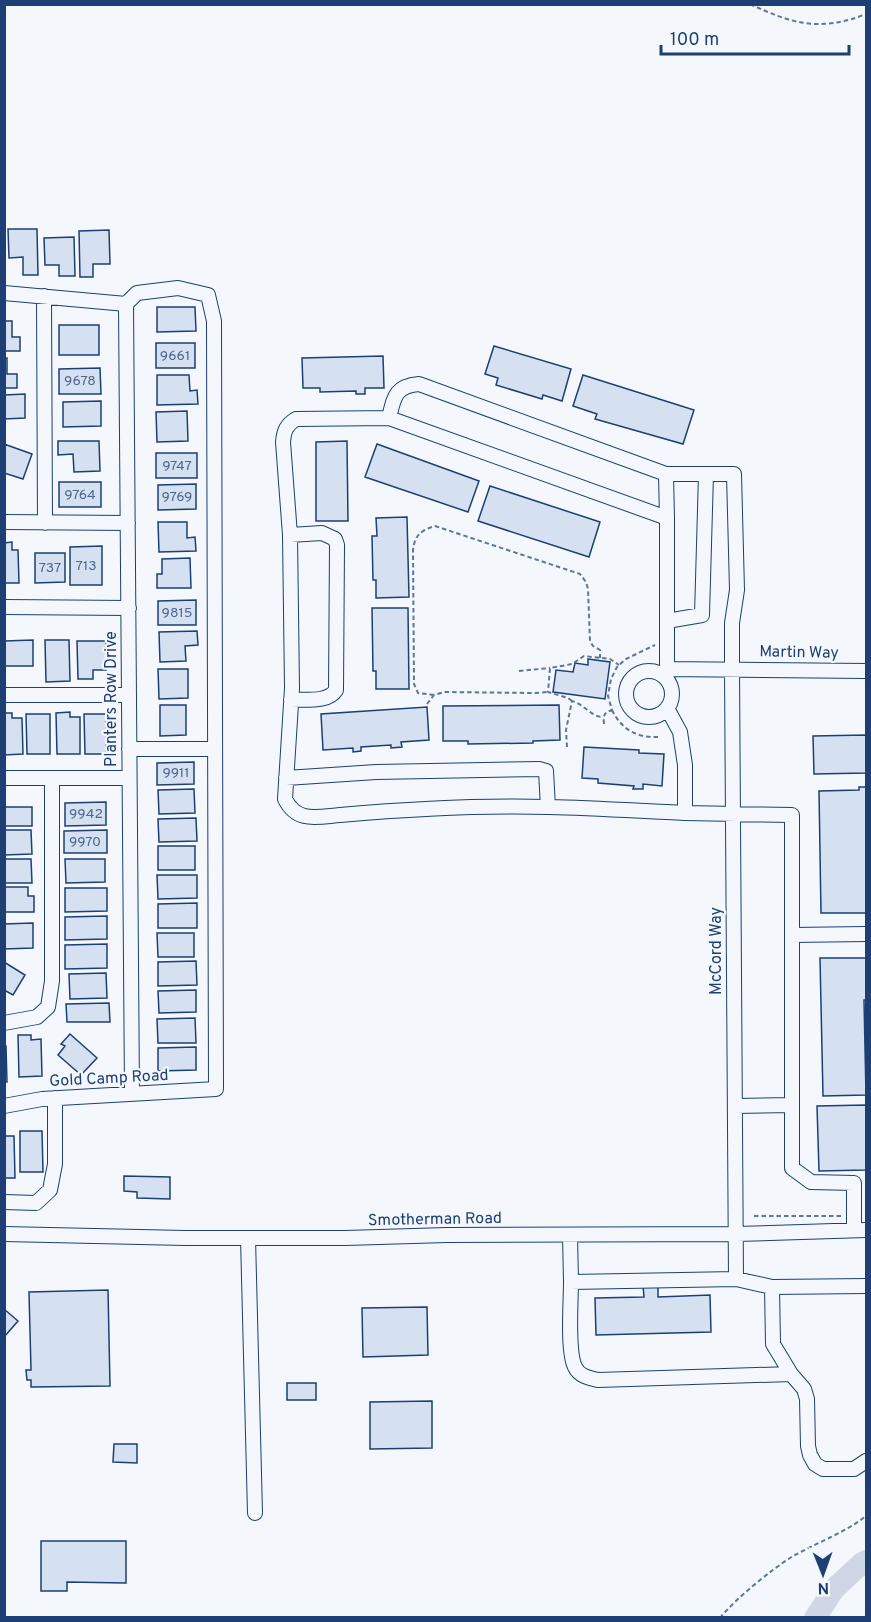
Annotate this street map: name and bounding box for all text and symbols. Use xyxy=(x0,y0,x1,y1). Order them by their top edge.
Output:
scale bar xyxy=(661,18,848,56)
text: 100 m xyxy=(670,29,719,52)
house number: 9661 xyxy=(160,348,190,365)
house number: 9678 xyxy=(64,373,96,390)
house number: 9747 xyxy=(162,458,192,475)
house number: 9764 xyxy=(64,487,96,504)
house number: 9769 xyxy=(162,489,192,506)
house number: 713 xyxy=(75,558,97,575)
house number: 737 xyxy=(39,560,61,577)
house number: 9815 xyxy=(162,605,192,622)
street label: Planters Row Drive xyxy=(102,631,122,767)
street label: Martin Way xyxy=(759,642,839,664)
house number: 9911 xyxy=(162,765,190,782)
house number: 9942 xyxy=(69,806,103,823)
house number: 9970 xyxy=(69,834,101,851)
street label: McCord Way xyxy=(707,907,727,995)
street label: Gold Camp Road xyxy=(49,1066,169,1092)
street label: Smotherman Road xyxy=(368,1209,502,1231)
north arrow xyxy=(793,1544,853,1604)
text: N xyxy=(817,1577,829,1597)

